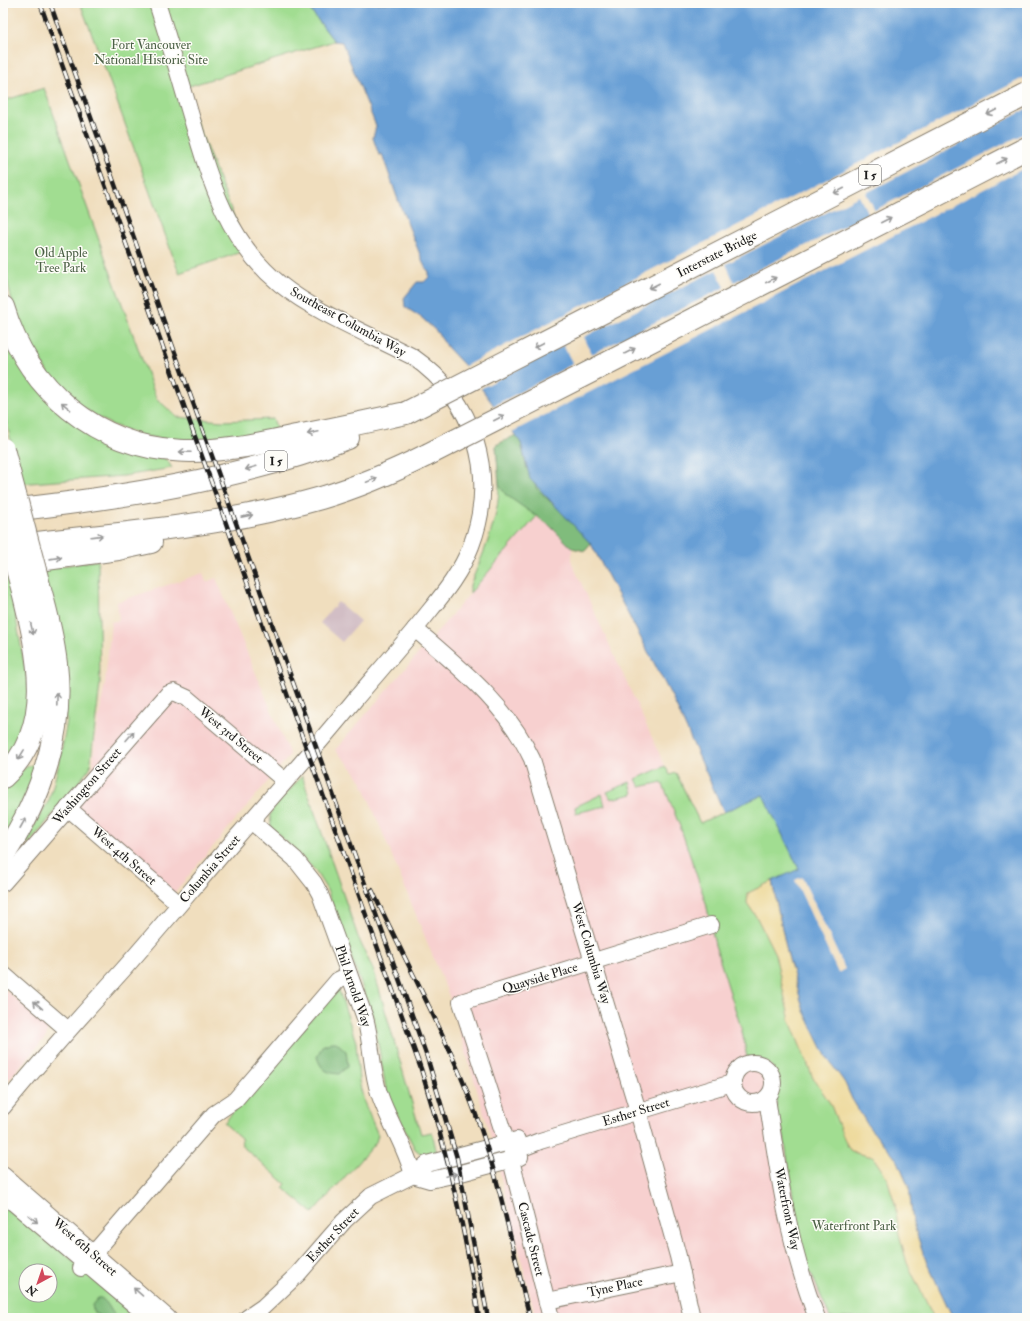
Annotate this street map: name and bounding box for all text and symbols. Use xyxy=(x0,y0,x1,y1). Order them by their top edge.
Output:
park label: Fort Vancouver National Historic Site xyxy=(94,37,209,68)
one-way arrow xyxy=(987,109,999,116)
one-way arrow xyxy=(995,157,1007,164)
road number: I 5 xyxy=(859,165,881,185)
one-way arrow xyxy=(834,187,846,195)
one-way arrow xyxy=(880,216,892,224)
street label: Interstate Bridge xyxy=(674,227,760,281)
park label: Old Apple Tree Park xyxy=(35,245,88,276)
one-way arrow xyxy=(764,276,776,283)
street label: Southeast Columbia Way xyxy=(287,283,409,362)
one-way arrow xyxy=(648,283,660,291)
one-way arrow xyxy=(533,342,545,349)
one-way arrow xyxy=(624,347,636,355)
one-way arrow xyxy=(61,401,71,410)
one-way arrow xyxy=(493,414,505,421)
one-way arrow xyxy=(307,429,320,437)
one-way arrow xyxy=(179,448,192,455)
road number: I 5 xyxy=(265,451,287,471)
one-way arrow xyxy=(244,465,257,472)
one-way arrow xyxy=(366,476,378,483)
one-way arrow xyxy=(240,512,253,520)
one-way arrow xyxy=(90,532,103,539)
one-way arrow xyxy=(49,554,62,562)
one-way arrow xyxy=(29,622,36,635)
one-way arrow xyxy=(53,693,61,706)
street label: West 3rd Street xyxy=(195,703,266,767)
one-way arrow xyxy=(125,731,135,741)
street label: Washington Street xyxy=(49,744,125,828)
one-way arrow xyxy=(17,749,25,760)
one-way arrow xyxy=(20,817,28,829)
street label: West 4th Street xyxy=(87,823,160,889)
street label: Columbia Street xyxy=(176,832,244,906)
street label: West Columbia Way xyxy=(567,899,614,1006)
street label: Phil Arnold Way xyxy=(331,943,375,1030)
street label: Quayside Place xyxy=(500,959,580,998)
one-way arrow xyxy=(33,1000,44,1009)
street label: Esther Street xyxy=(601,1094,671,1130)
street label: Waterfront Way xyxy=(769,1165,804,1252)
one-way arrow xyxy=(444,1171,457,1179)
street label: Cascade Street xyxy=(514,1200,548,1278)
street label: Esther Street xyxy=(304,1204,362,1266)
one-way arrow xyxy=(27,1214,38,1223)
street label: West 6th Street xyxy=(49,1214,121,1279)
park label: Waterfront Park xyxy=(811,1218,897,1234)
north arrow xyxy=(18,1263,58,1303)
street label: Tyne Place xyxy=(586,1273,645,1302)
text: N xyxy=(23,1281,41,1299)
one-way arrow xyxy=(133,1288,144,1297)

